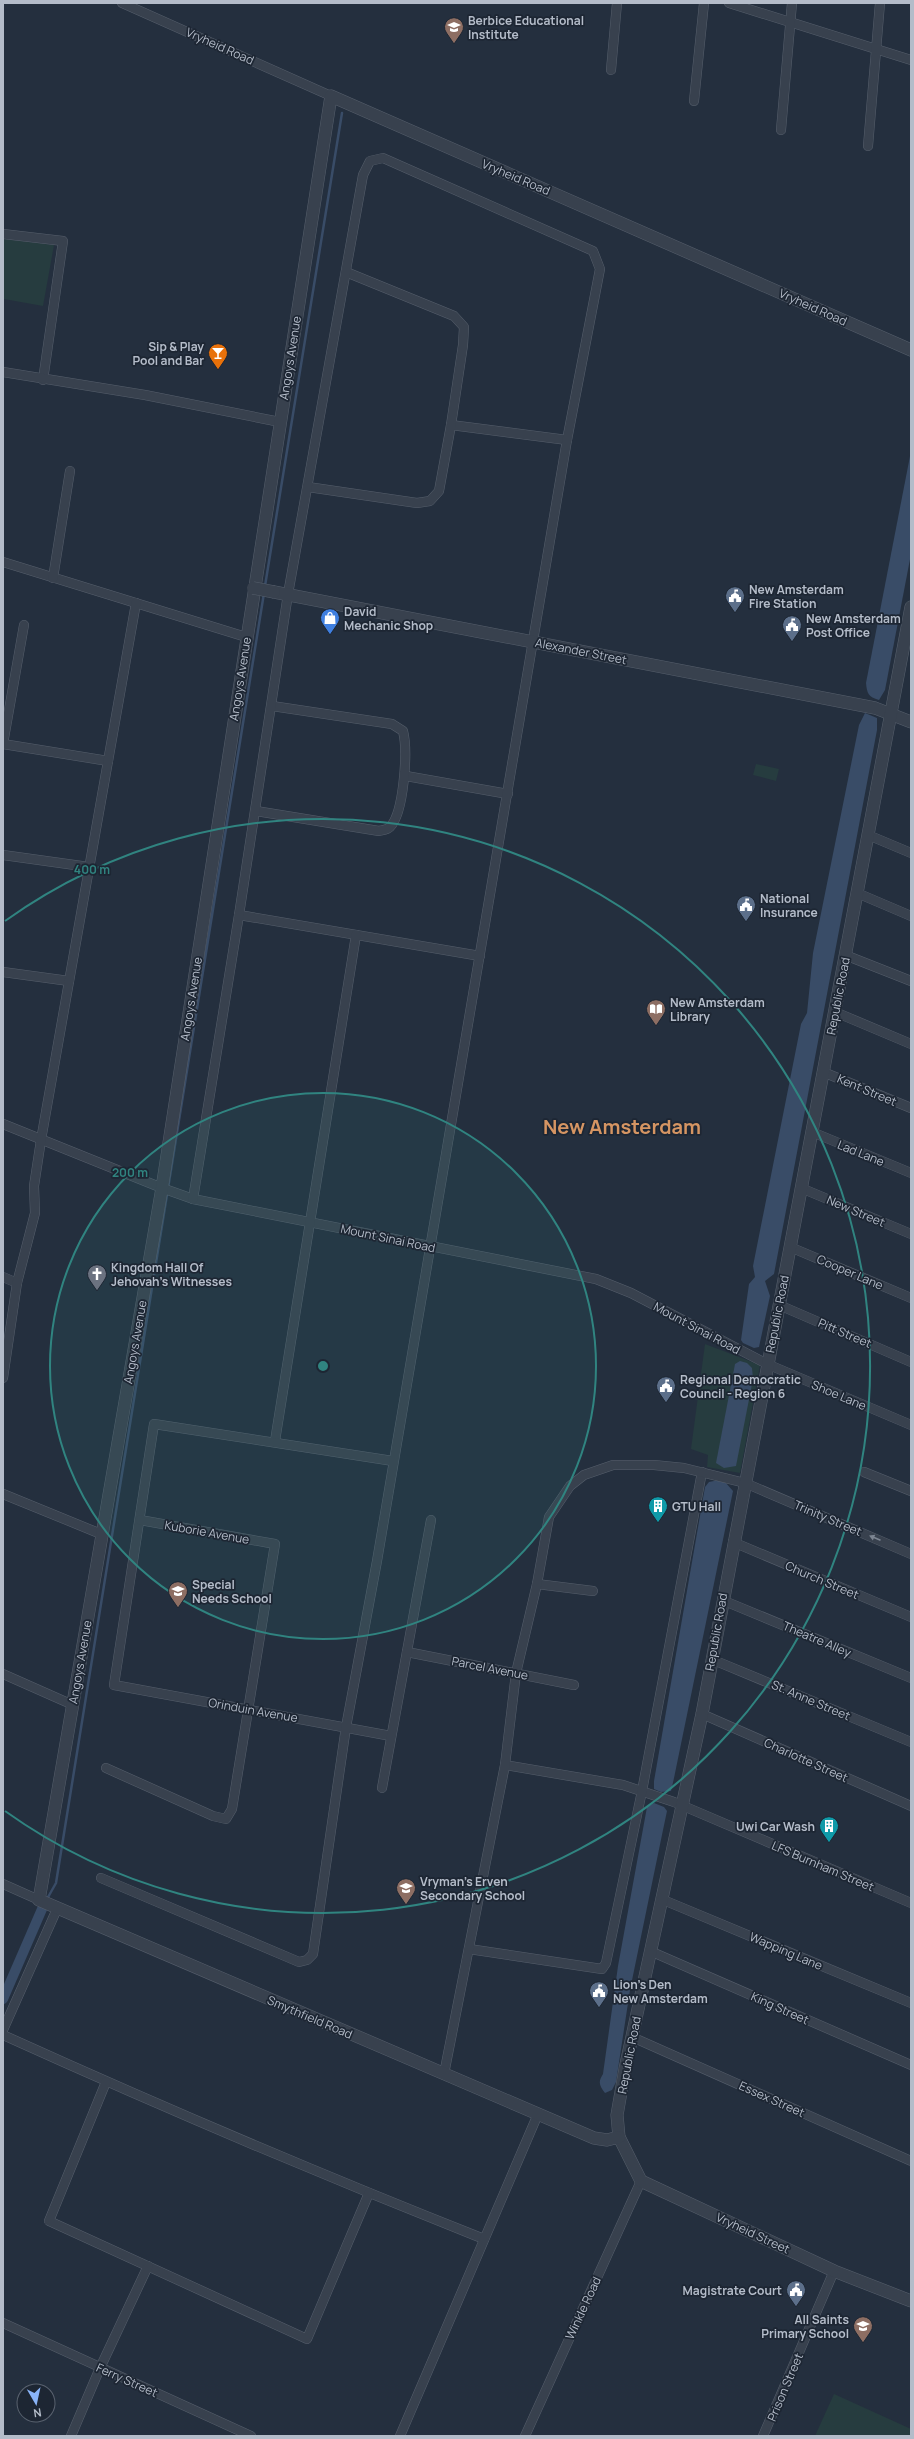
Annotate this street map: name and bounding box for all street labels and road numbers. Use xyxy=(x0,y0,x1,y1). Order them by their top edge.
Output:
street label: Vryheid Road xyxy=(183,23,257,69)
street label: Vryheid Road xyxy=(479,155,553,199)
street label: Vryheid Road xyxy=(776,284,850,330)
street label: Angoys Avenue xyxy=(275,315,305,401)
street label: Alexander Street xyxy=(534,634,629,668)
street label: Angoys Avenue xyxy=(225,636,255,722)
street label: Angoys Avenue xyxy=(176,956,206,1042)
street label: Republic Road xyxy=(822,956,854,1036)
street label: Kent Street xyxy=(835,1070,900,1110)
street label: Lad Lane xyxy=(835,1136,887,1170)
street label: New Street xyxy=(824,1191,888,1231)
street label: Mount Sinai Road xyxy=(339,1220,437,1256)
street label: Cooper Lane xyxy=(814,1250,886,1294)
street label: Republic Road xyxy=(761,1274,793,1354)
street label: Mount Sinai Road xyxy=(650,1298,744,1358)
street label: Angoys Avenue xyxy=(119,1299,151,1385)
street label: Pitt Street xyxy=(816,1314,875,1352)
street label: Shoe Lane xyxy=(809,1376,869,1414)
street label: Trinity Street xyxy=(791,1496,865,1540)
street label: Kuborie Avenue xyxy=(163,1516,251,1548)
street label: Church Street xyxy=(783,1557,862,1603)
street label: Republic Road xyxy=(701,1592,731,1672)
street label: Theatre Alley xyxy=(780,1617,854,1661)
street label: Angoys Avenue xyxy=(64,1619,96,1705)
street label: Parcel Avenue xyxy=(450,1652,530,1684)
street label: St. Anne Street xyxy=(769,1676,853,1724)
street label: Orinduin Avenue xyxy=(207,1694,299,1726)
street label: Charlotte Street xyxy=(761,1734,851,1786)
street label: LFS Burnham Street xyxy=(769,1837,877,1895)
street label: Wapping Lane xyxy=(747,1928,825,1974)
street label: King Street xyxy=(748,1988,812,2028)
street label: Smythfield Road xyxy=(265,1991,355,2043)
street label: Republic Road xyxy=(613,2015,645,2095)
street label: Essex Street xyxy=(736,2077,808,2121)
street label: Vryheid Street xyxy=(713,2208,793,2258)
street label: Winkle Road xyxy=(561,2274,605,2342)
street label: Prison Street xyxy=(763,2350,807,2424)
street label: Ferry Street xyxy=(94,2359,161,2401)

